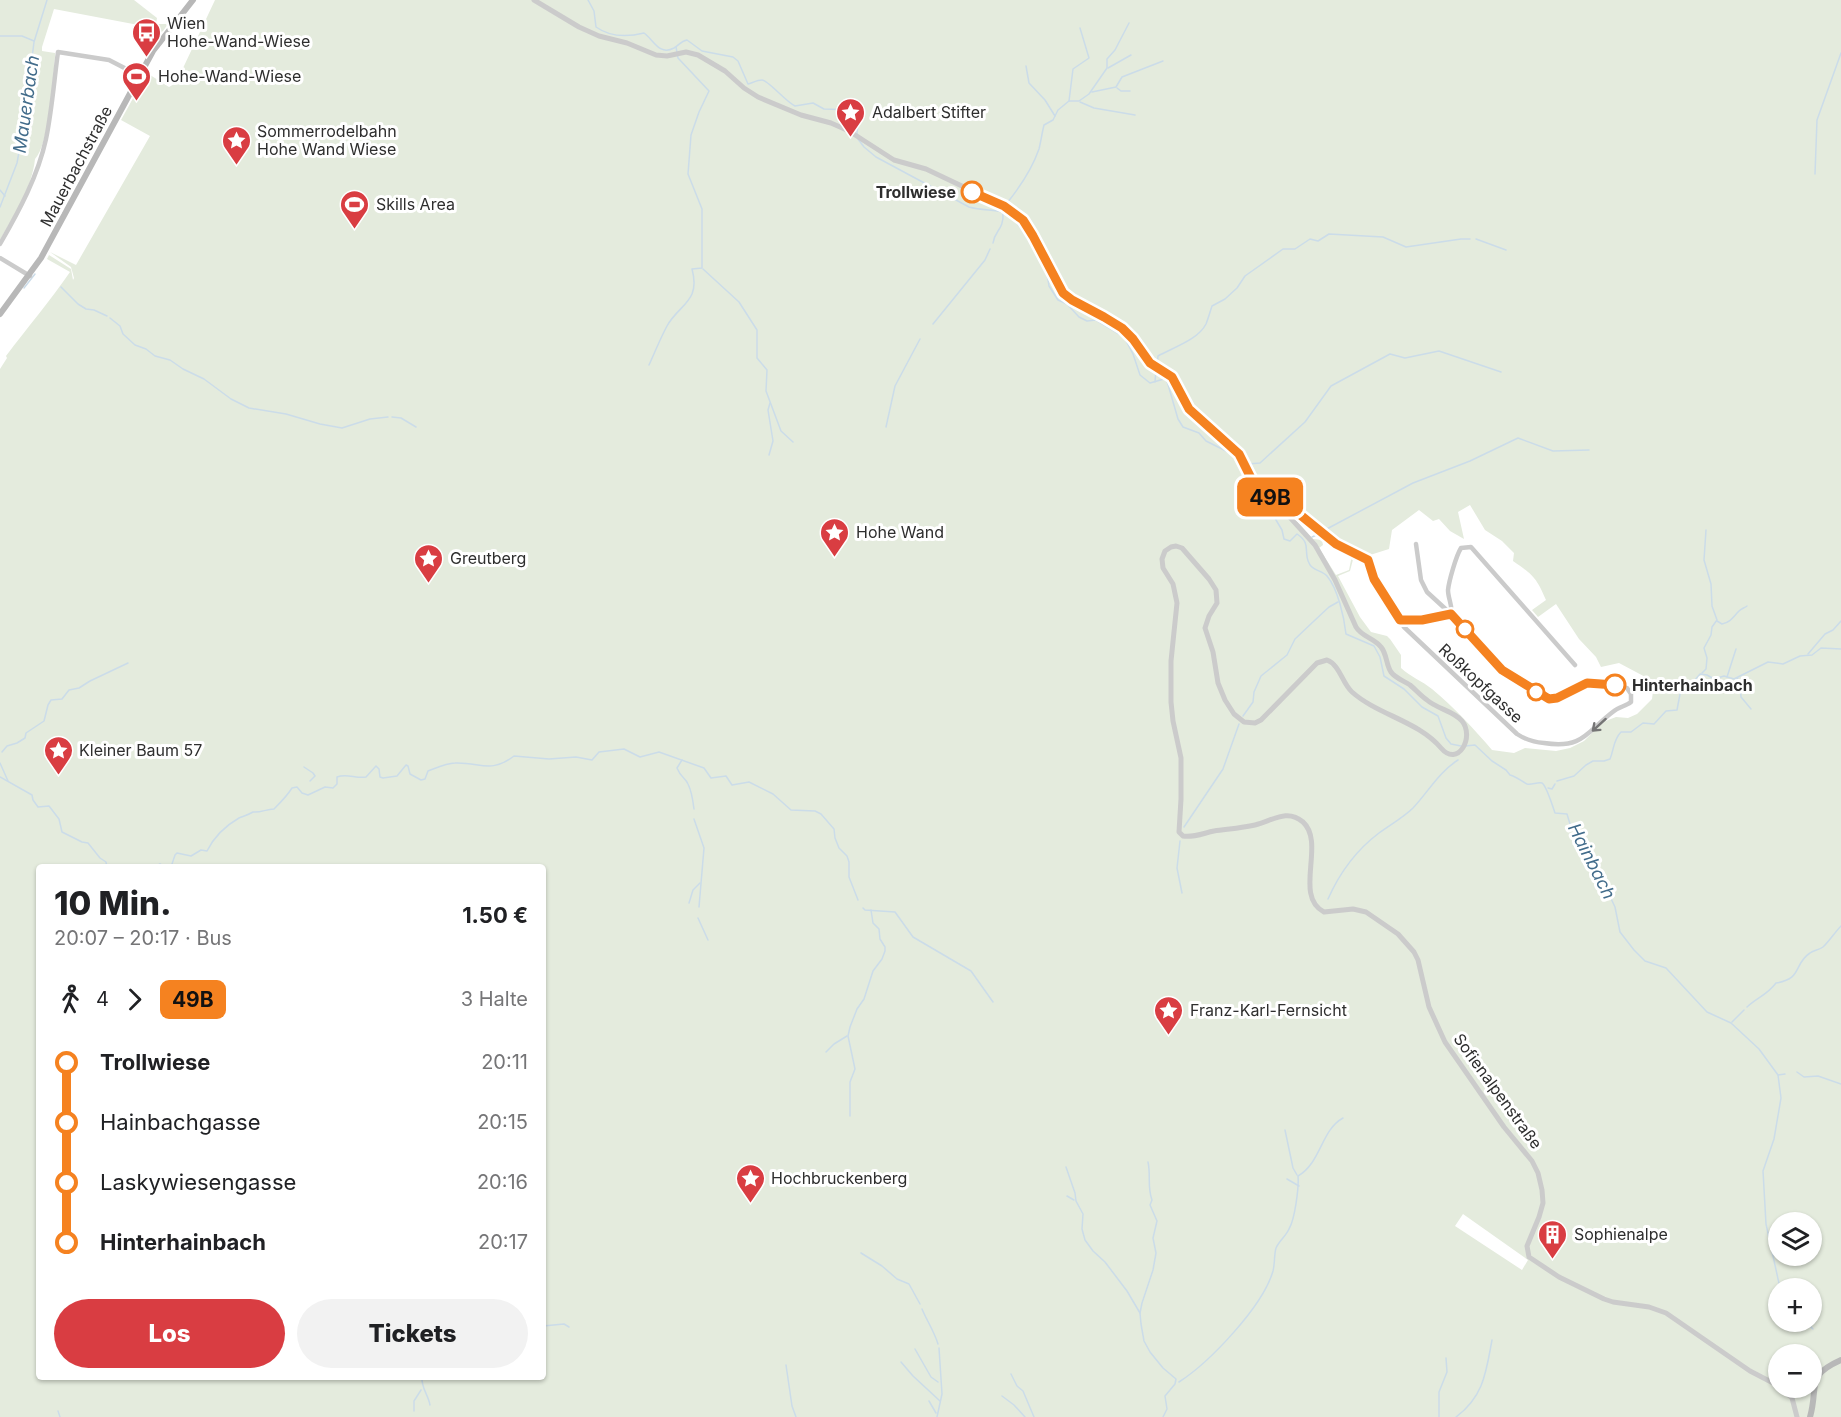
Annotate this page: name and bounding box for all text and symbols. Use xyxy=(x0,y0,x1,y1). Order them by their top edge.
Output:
place label: Wien Hohe-Wand-Wiese xyxy=(167,13,310,51)
bus stop icon: Wien Hohe-Wand-Wiese xyxy=(130,16,162,58)
water label: Mauerbach xyxy=(9,54,43,154)
sports icon: Hohe-Wand-Wiese xyxy=(121,60,153,102)
place label: Hohe-Wand-Wiese xyxy=(158,66,301,86)
place icon: Adalbert Stifter xyxy=(835,96,867,138)
street label: Mauerbachstraße xyxy=(36,102,116,230)
place label: Adalbert Stifter xyxy=(872,102,986,122)
place label: Sommerrodelbahn Hohe Wand Wiese xyxy=(257,121,397,159)
place icon: Sommerrodelbahn Hohe Wand Wiese xyxy=(220,124,252,166)
marker: Trollwiese xyxy=(961,181,983,203)
place label: Trollwiese xyxy=(876,182,956,202)
sports icon: Skills Area xyxy=(339,188,371,230)
place label: Skills Area xyxy=(376,194,455,214)
line badge: 49B xyxy=(1236,478,1304,516)
text: 49B xyxy=(1249,485,1291,510)
place icon: Hohe Wand xyxy=(819,516,851,558)
place label: Hohe Wand xyxy=(856,522,944,542)
place icon: Greutberg xyxy=(413,542,445,584)
place label: Greutberg xyxy=(450,548,526,568)
unlabelled marker xyxy=(1456,620,1474,638)
street label: Roßkopfgasse xyxy=(1435,639,1527,727)
marker: Hinterhainbach xyxy=(1604,674,1626,696)
place label: Hinterhainbach xyxy=(1632,675,1753,695)
unlabelled marker xyxy=(1527,683,1545,701)
one-way arrow xyxy=(1592,718,1607,732)
place icon: Kleiner Baum 57 xyxy=(42,734,74,776)
place label: Kleiner Baum 57 xyxy=(79,740,202,760)
water label: Hainbach xyxy=(1564,819,1620,903)
text: 10 Min. xyxy=(54,883,172,923)
text: 1.50 € xyxy=(462,902,528,928)
text: 20:07 – 20:17 · Bus xyxy=(54,926,232,950)
icon: walk xyxy=(54,983,87,1016)
icon: forward xyxy=(118,983,151,1016)
text: 4 xyxy=(96,987,109,1011)
text: 49B xyxy=(172,987,214,1012)
text: 3 Halte xyxy=(461,987,528,1011)
place icon: Franz-Karl-Fernsicht xyxy=(1153,994,1185,1036)
place label: Franz-Karl-Fernsicht xyxy=(1190,1000,1347,1020)
street label: Sofienalpenstraße xyxy=(1449,1029,1547,1153)
text: Trollwiese xyxy=(100,1049,210,1075)
text: 20:11 xyxy=(481,1050,528,1074)
text: Hainbachgasse xyxy=(100,1109,261,1135)
text: 20:15 xyxy=(477,1110,528,1134)
place icon: Hochbruckenberg xyxy=(734,1162,766,1204)
place label: Hochbruckenberg xyxy=(771,1168,907,1188)
text: Laskywiesengasse xyxy=(100,1169,296,1195)
text: 20:16 xyxy=(477,1170,528,1194)
map controls xyxy=(1768,1212,1822,1398)
button: layers xyxy=(1768,1212,1822,1266)
building icon: Sophienalpe xyxy=(1537,1218,1569,1260)
place label: Sophienalpe xyxy=(1574,1224,1668,1244)
text: Hinterhainbach xyxy=(100,1229,266,1255)
text: 20:17 xyxy=(478,1230,528,1254)
button: + xyxy=(1768,1278,1822,1332)
button: Los xyxy=(54,1299,285,1368)
button: Tickets xyxy=(297,1299,528,1368)
button: − xyxy=(1768,1344,1822,1398)

